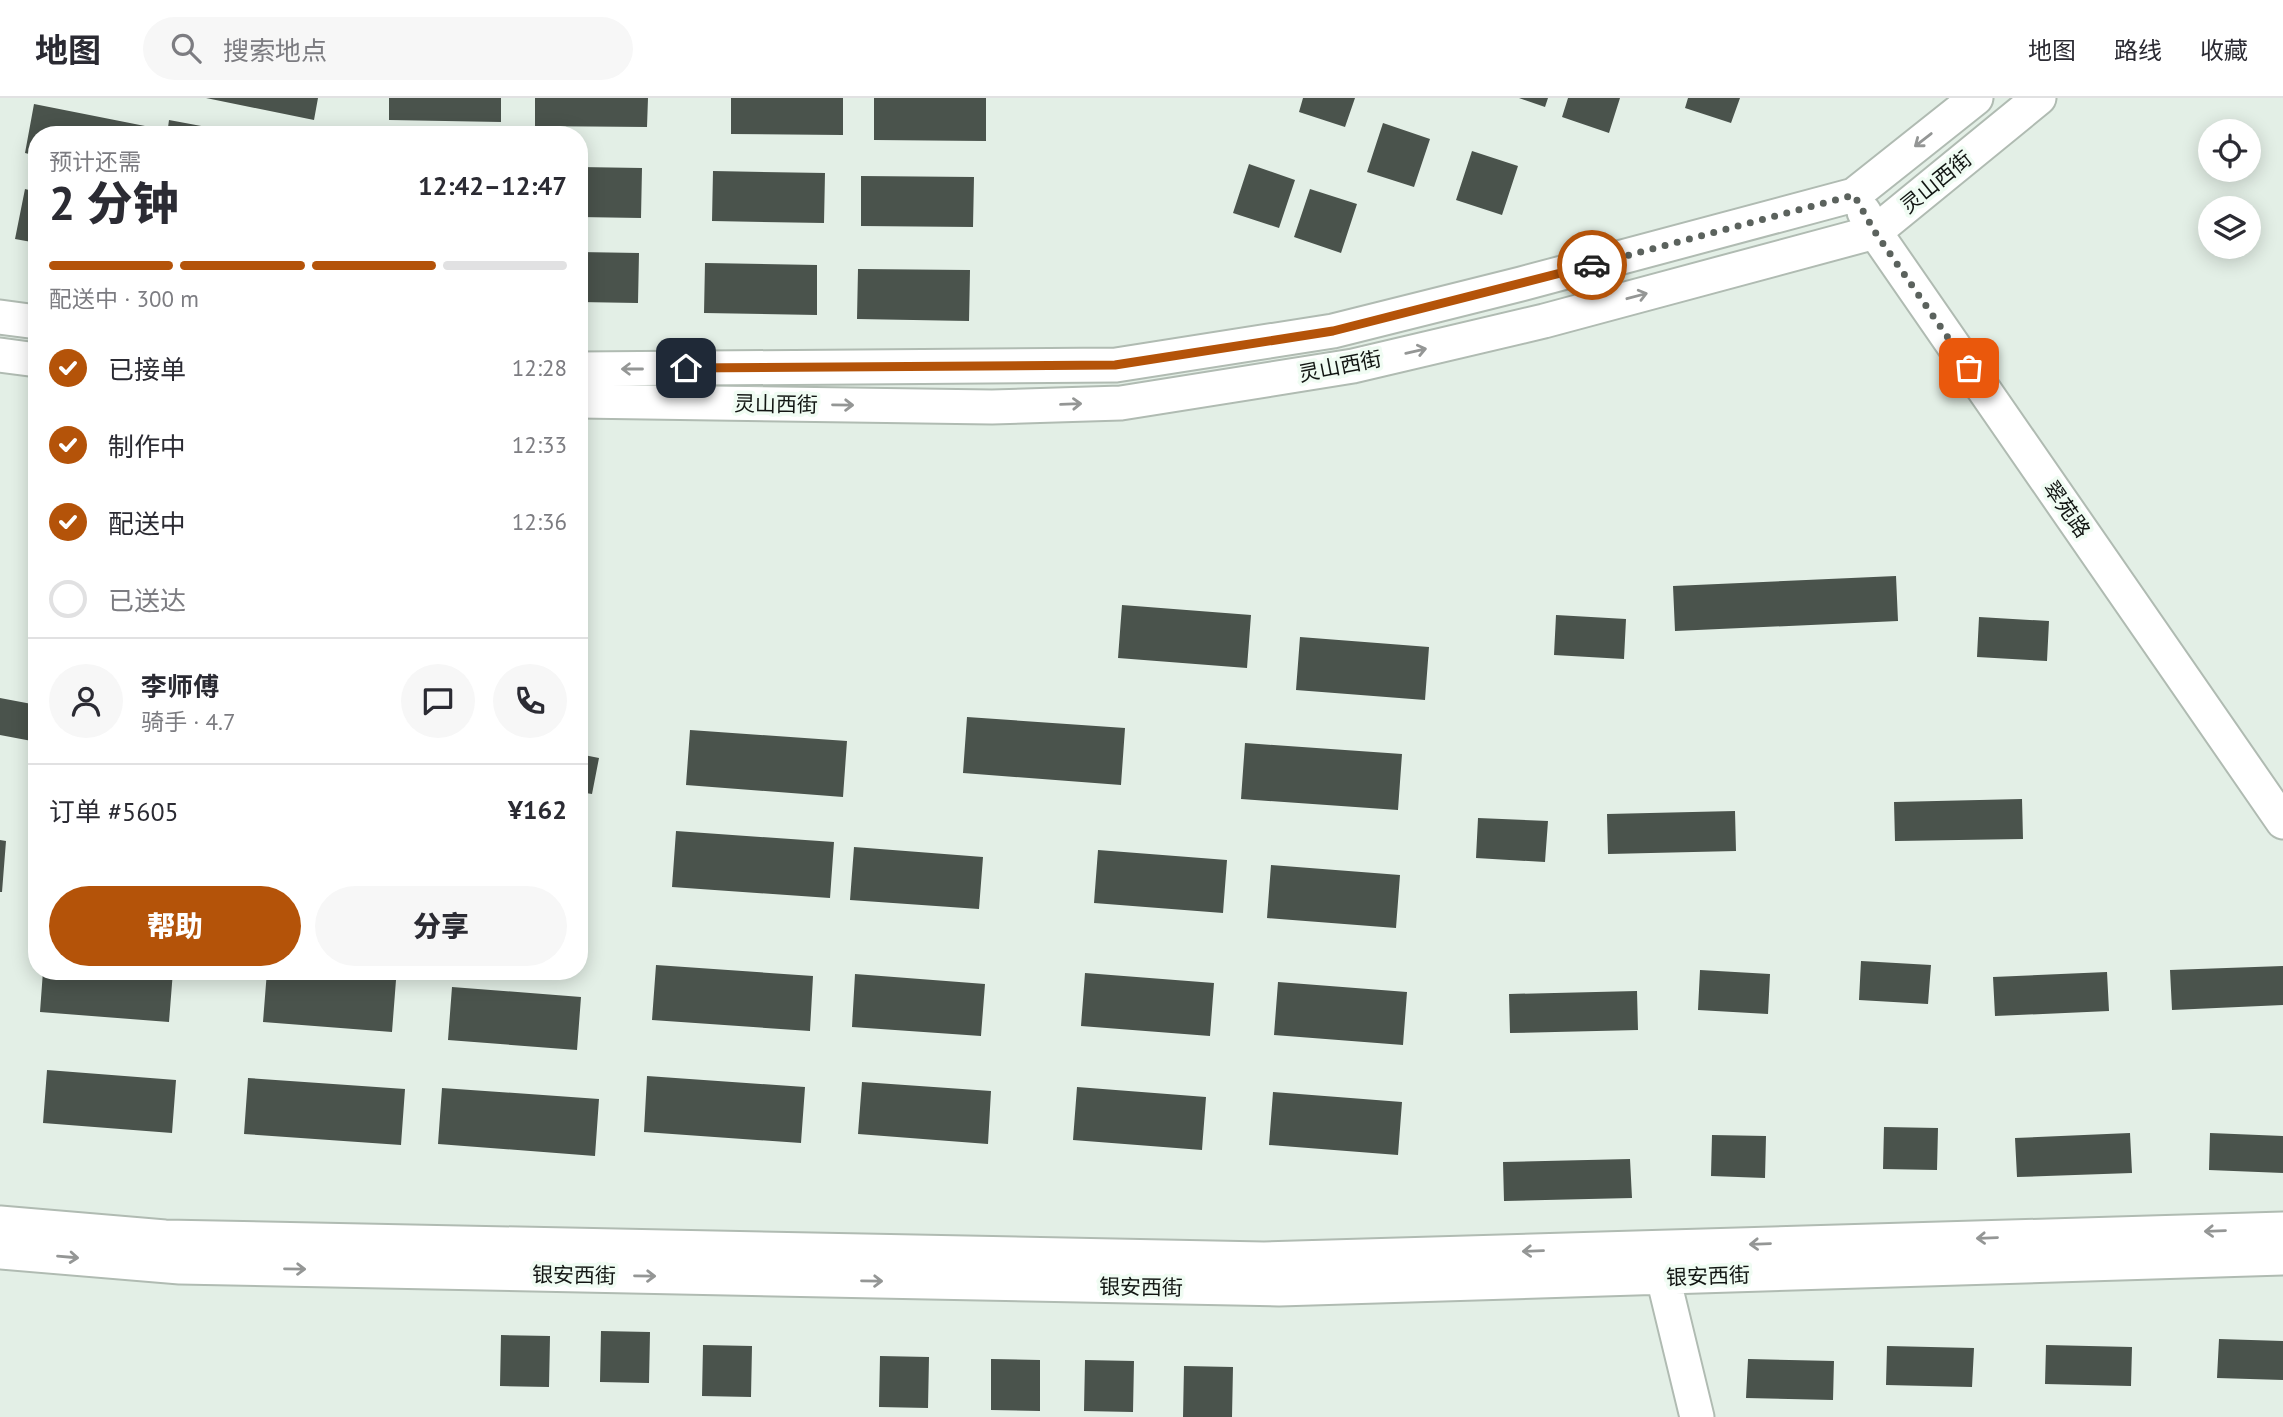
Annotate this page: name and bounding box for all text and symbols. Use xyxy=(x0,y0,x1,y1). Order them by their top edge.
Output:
search box xyxy=(143,17,633,80)
text: 地图 xyxy=(35,28,101,71)
icon: search xyxy=(167,29,205,67)
text: 搜索地点 xyxy=(223,34,327,67)
text: 地图 xyxy=(2028,35,2076,66)
text: 路线 xyxy=(2114,35,2162,66)
text: 收藏 xyxy=(2200,35,2248,66)
map controls xyxy=(2198,119,2261,259)
button: locate xyxy=(2198,119,2261,182)
one-way arrow xyxy=(1914,133,1932,148)
street label: 灵山西街 xyxy=(1895,145,1977,219)
text: 预计还需 xyxy=(49,147,141,176)
text: 12:42–12:47 xyxy=(418,169,567,202)
text: 2 分钟 xyxy=(49,173,179,233)
button: layers xyxy=(2198,196,2261,259)
courier xyxy=(1557,230,1627,300)
icon: car xyxy=(1573,246,1611,284)
text: 配送中 · 300 m xyxy=(49,284,199,313)
one-way arrow xyxy=(1625,289,1648,302)
pin xyxy=(656,338,716,398)
pin xyxy=(1939,338,1999,398)
one-way arrow xyxy=(1404,344,1427,357)
street label: 灵山西街 xyxy=(1296,345,1384,387)
icon: check xyxy=(49,349,87,387)
icon: home xyxy=(667,349,705,387)
icon: bag xyxy=(1950,349,1988,387)
text: 已接单 xyxy=(108,353,186,386)
text: 12:28 xyxy=(512,353,567,382)
one-way arrow xyxy=(621,362,644,375)
street label: 灵山西街 xyxy=(734,390,818,418)
one-way arrow xyxy=(832,398,855,412)
one-way arrow xyxy=(1059,398,1082,411)
icon: check xyxy=(49,426,87,464)
text: 制作中 xyxy=(108,430,186,463)
text: 12:33 xyxy=(512,430,567,459)
street label: 翠苑路 xyxy=(2038,475,2096,543)
icon: check xyxy=(49,503,87,541)
text: 配送中 xyxy=(108,507,186,540)
text: 12:36 xyxy=(512,507,567,536)
text: 已送达 xyxy=(108,584,186,617)
button: person xyxy=(49,664,123,738)
button: chat xyxy=(401,664,475,738)
button: phone xyxy=(493,664,567,738)
text: 李师傅 xyxy=(141,670,219,703)
text: 骑手 · 4.7 xyxy=(141,707,235,736)
text: ¥162 xyxy=(508,793,567,826)
text: 订单 #5605 xyxy=(49,795,179,828)
button: 帮助 xyxy=(49,886,301,966)
button: 分享 xyxy=(315,886,567,966)
one-way arrow xyxy=(2204,1224,2227,1237)
one-way arrow xyxy=(1976,1231,1999,1244)
one-way arrow xyxy=(1749,1238,1772,1251)
one-way arrow xyxy=(1521,1245,1544,1258)
one-way arrow xyxy=(56,1251,79,1264)
street label: 银安西街 xyxy=(532,1261,616,1289)
street label: 银安西街 xyxy=(1666,1261,1750,1291)
one-way arrow xyxy=(283,1262,306,1276)
one-way arrow xyxy=(633,1269,656,1283)
street label: 银安西街 xyxy=(1099,1273,1183,1301)
one-way arrow xyxy=(861,1274,884,1288)

